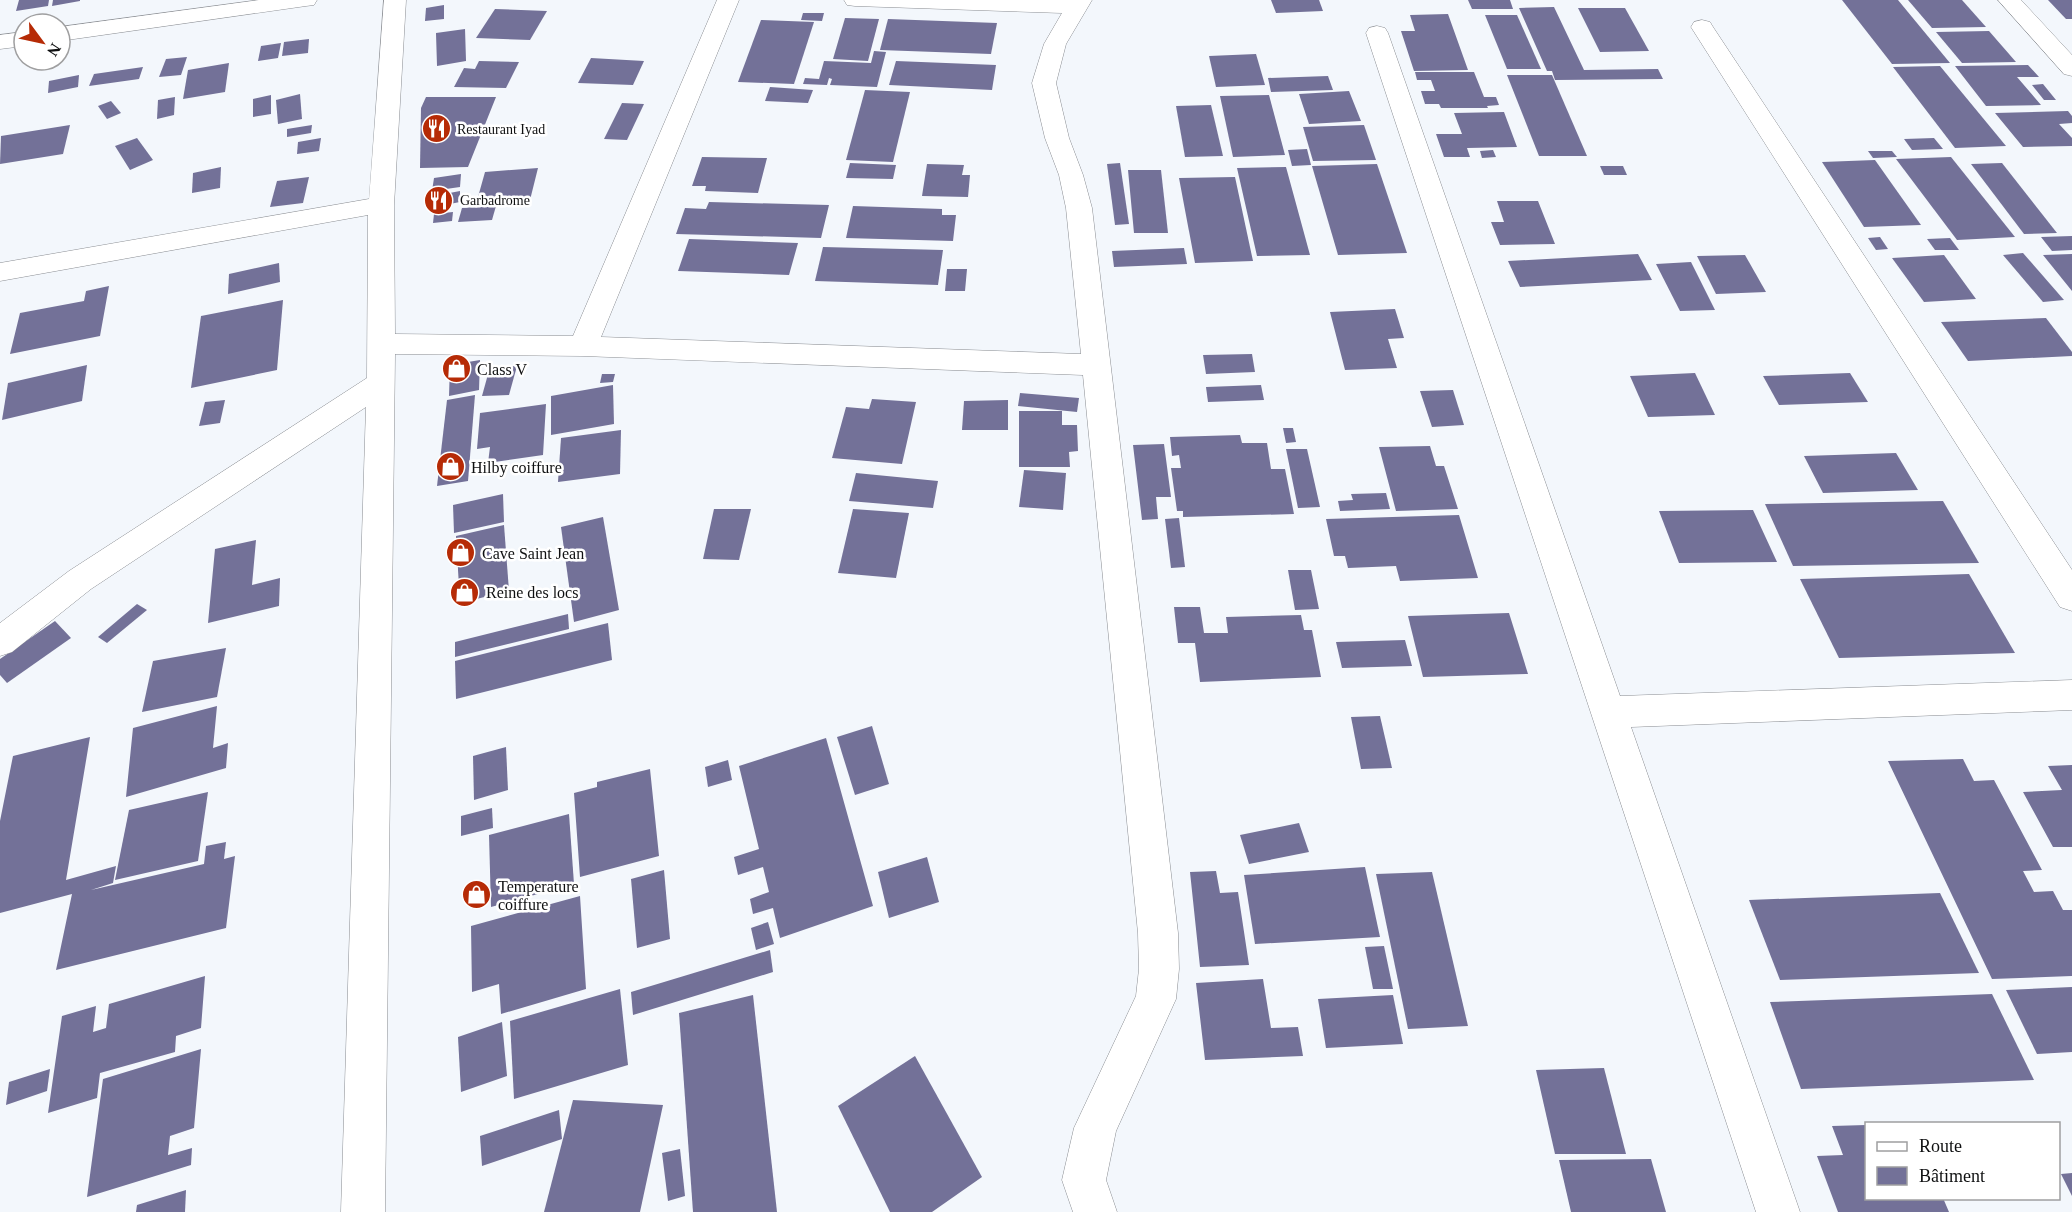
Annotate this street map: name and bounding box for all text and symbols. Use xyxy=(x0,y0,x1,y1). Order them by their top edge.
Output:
north arrow xyxy=(12,12,72,72)
text: N xyxy=(44,40,64,60)
restaurant icon: Restaurant Iyad xyxy=(420,113,452,145)
place label: Restaurant Iyad xyxy=(457,122,545,137)
restaurant icon: Garbadrome xyxy=(423,184,455,216)
place label: Garbadrome xyxy=(460,193,530,208)
shop icon: Class V xyxy=(440,353,472,385)
place label: Class V xyxy=(477,361,527,378)
shop icon: Hilby coiffure xyxy=(434,451,466,483)
place label: Hilby coiffure xyxy=(471,459,562,477)
shop icon: Cave Saint Jean xyxy=(445,537,477,569)
place label: Cave Saint Jean xyxy=(482,545,584,562)
shop icon: Reine des locs xyxy=(449,576,481,608)
place label: Reine des locs xyxy=(486,584,578,601)
place label: Temperature coiffure xyxy=(498,878,579,913)
shop icon: Temperature coiffure xyxy=(461,879,493,911)
legend xyxy=(1865,1122,2060,1200)
text: Route xyxy=(1919,1136,1962,1156)
text: Bâtiment xyxy=(1919,1166,1985,1186)

